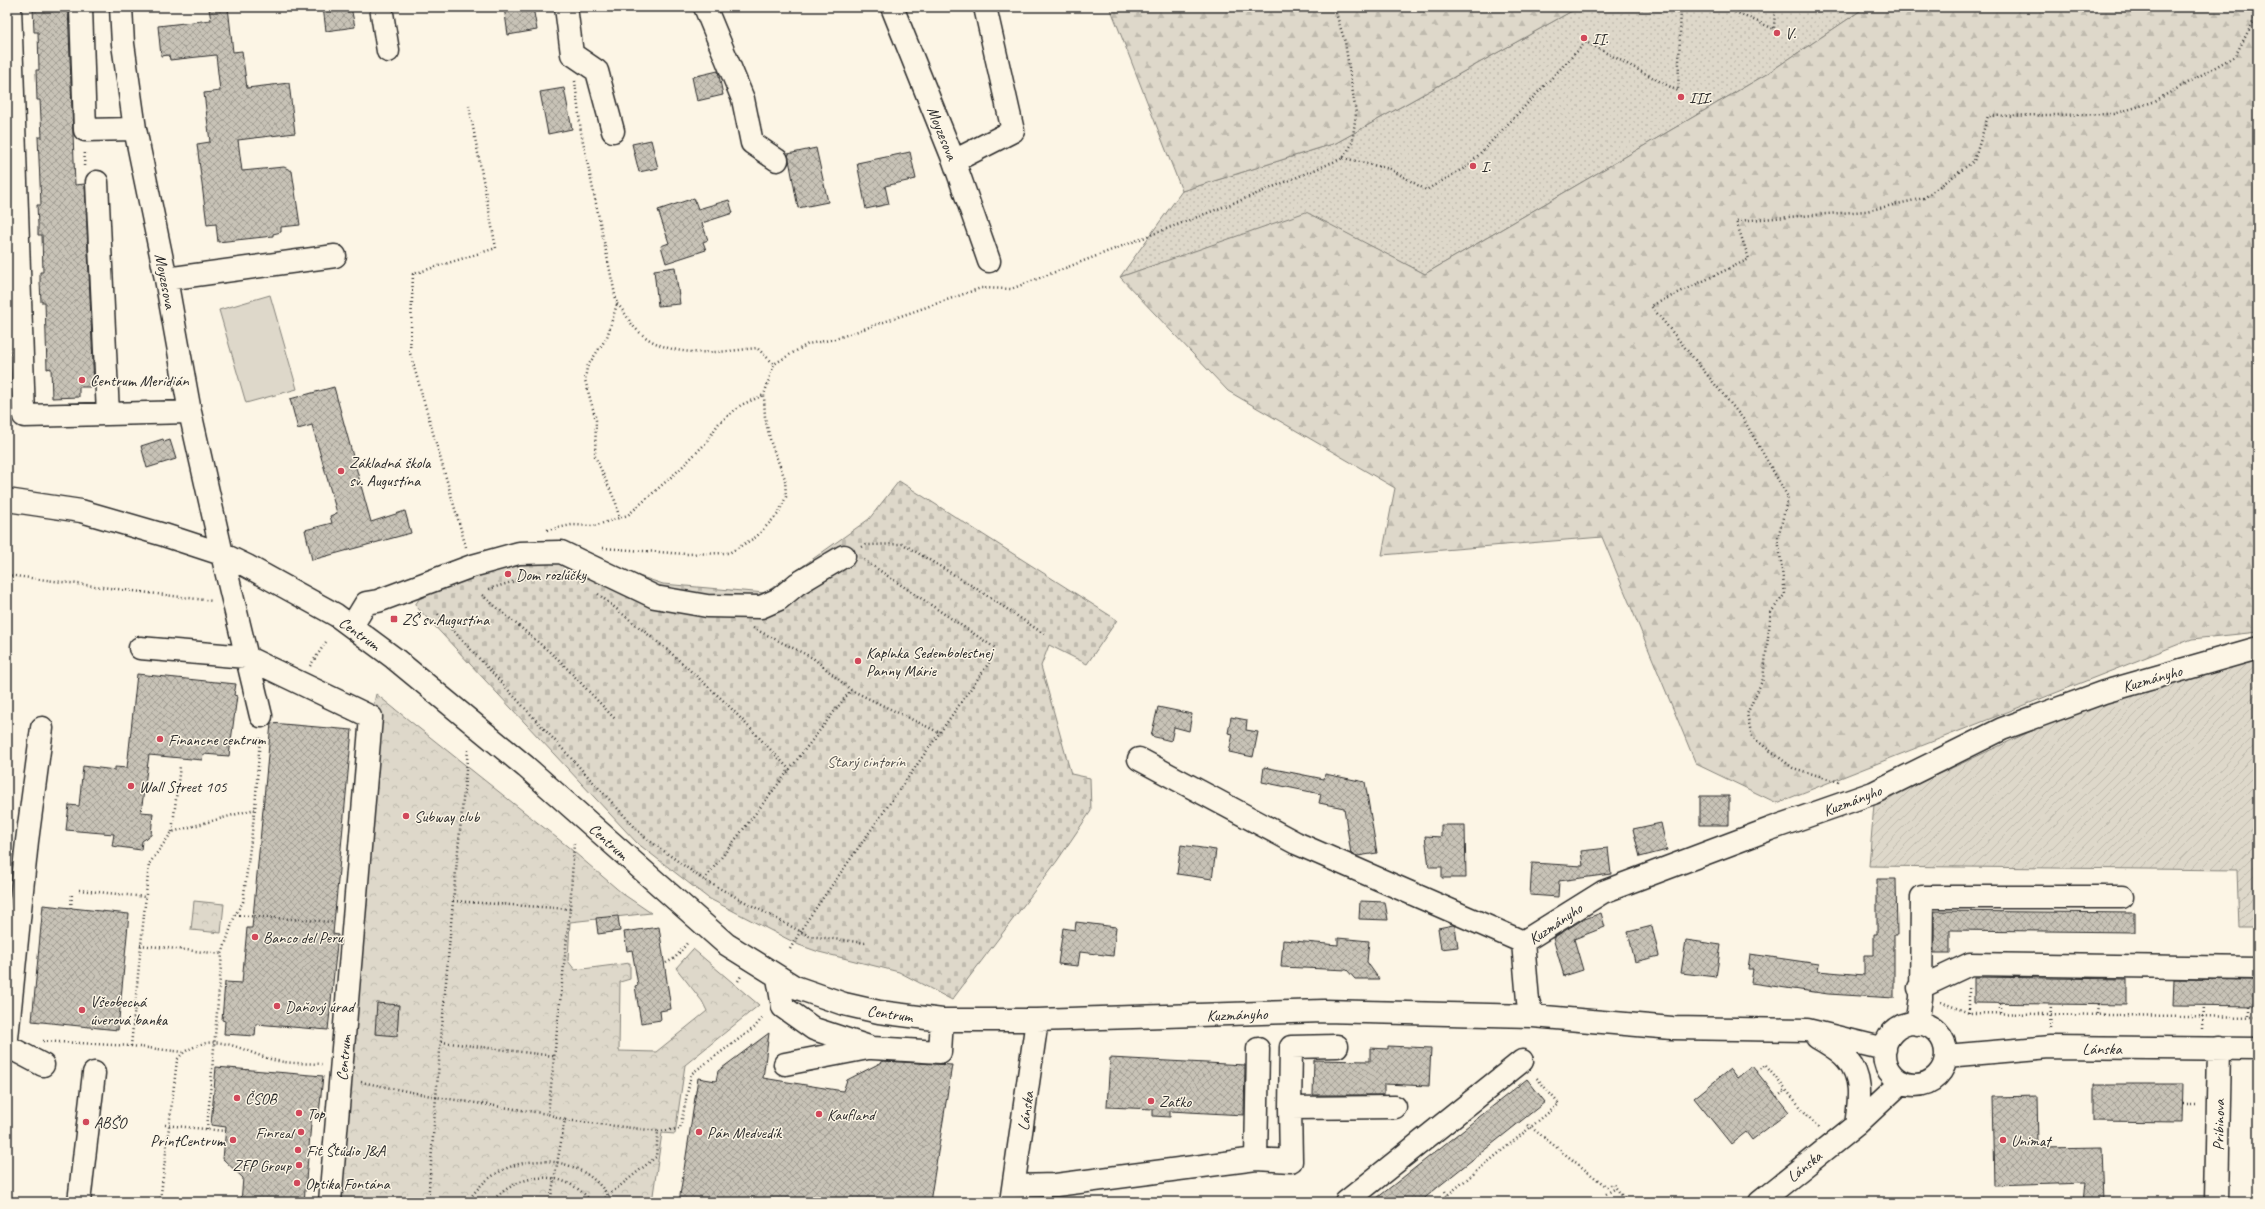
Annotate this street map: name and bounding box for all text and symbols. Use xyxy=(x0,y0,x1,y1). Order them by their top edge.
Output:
place label: V. xyxy=(1785,24,1797,44)
marker: V. xyxy=(1772,28,1782,38)
place label: II. xyxy=(1592,29,1609,49)
marker: II. xyxy=(1579,33,1589,43)
place label: III. xyxy=(1689,88,1713,108)
marker: III. xyxy=(1676,92,1686,102)
street label: Moyzesova xyxy=(922,104,962,164)
place label: I. xyxy=(1481,157,1491,177)
marker: I. xyxy=(1468,161,1478,171)
street label: Moyzesova xyxy=(150,252,180,312)
place label: Centrum Meridián xyxy=(90,371,190,391)
marker: Centrum Meridián xyxy=(77,375,87,385)
place label: Základná škola sv. Augustína xyxy=(349,453,432,491)
marker: Základná škola sv. Augustína xyxy=(336,466,346,476)
place label: Dom rozlúčky xyxy=(516,565,587,585)
marker: Dom rozlúčky xyxy=(503,569,513,579)
place label: ZŠ sv.Augustína xyxy=(402,610,490,630)
street label: Centrum xyxy=(335,612,386,656)
marker: ZŠ sv.Augustína xyxy=(389,614,399,624)
place label: Kaplnka Sedembolestnej Panny Márie xyxy=(866,643,994,681)
marker: Kaplnka Sedembolestnej Panny Márie xyxy=(853,656,863,666)
street label: Kuzmányho xyxy=(2120,661,2186,697)
place label: Financne centrum xyxy=(168,730,266,750)
marker: Financne centrum xyxy=(155,734,165,744)
park label: Starý cintorín xyxy=(827,752,906,772)
place label: Wall Street 105 xyxy=(139,777,228,797)
street label: Kuzmányho xyxy=(1820,780,1886,821)
marker: Wall Street 105 xyxy=(126,781,136,791)
place label: Subway club xyxy=(414,807,480,827)
marker: Subway club xyxy=(401,811,411,821)
street label: Centrum xyxy=(585,819,634,866)
street label: Kuzmányho xyxy=(1525,898,1587,949)
place label: Banco del Peru xyxy=(263,928,344,948)
marker: Banco del Peru xyxy=(250,932,260,942)
place label: Všeobecná úverová banka xyxy=(90,992,169,1030)
place label: Daňový úrad xyxy=(285,997,356,1017)
marker: Daňový úrad xyxy=(272,1001,282,1011)
street label: Centrum xyxy=(866,1001,916,1027)
street label: Kuzmányho xyxy=(1206,1004,1269,1026)
marker: Všeobecná úverová banka xyxy=(77,1005,87,1015)
street label: Centrum xyxy=(332,1032,356,1082)
street label: Lánska xyxy=(2082,1039,2123,1059)
place label: ČSOB xyxy=(245,1089,279,1109)
street label: Lánska xyxy=(1013,1089,1039,1132)
place label: Zaťko xyxy=(1159,1092,1193,1112)
marker: ČSOB xyxy=(232,1093,242,1103)
marker: Zaťko xyxy=(1146,1096,1156,1106)
street label: Pribinova xyxy=(2209,1098,2229,1151)
place label: Top xyxy=(307,1104,326,1124)
place label: Kaufland xyxy=(827,1105,877,1125)
marker: Top xyxy=(294,1108,304,1118)
marker: Kaufland xyxy=(814,1109,824,1119)
place label: ABŠO xyxy=(94,1113,128,1133)
marker: ABŠO xyxy=(81,1117,91,1127)
place label: Finreal xyxy=(255,1123,296,1143)
place label: Pán Medvedík xyxy=(707,1123,782,1143)
marker: Finreal xyxy=(296,1127,306,1137)
marker: Pán Medvedík xyxy=(694,1127,704,1137)
place label: PrintCentrum xyxy=(150,1131,227,1151)
place label: Unimat xyxy=(2011,1131,2053,1151)
marker: PrintCentrum xyxy=(228,1135,238,1145)
marker: Unimat xyxy=(1998,1135,2008,1145)
place label: Fit Štúdio J&A xyxy=(306,1141,386,1161)
marker: Fit Štúdio J&A xyxy=(293,1145,303,1155)
street label: Lánska xyxy=(1783,1146,1827,1187)
place label: ZFP Group xyxy=(233,1156,292,1176)
marker: ZFP Group xyxy=(294,1160,304,1170)
place label: Optika Fontána xyxy=(305,1174,391,1194)
marker: Optika Fontána xyxy=(292,1178,302,1188)

